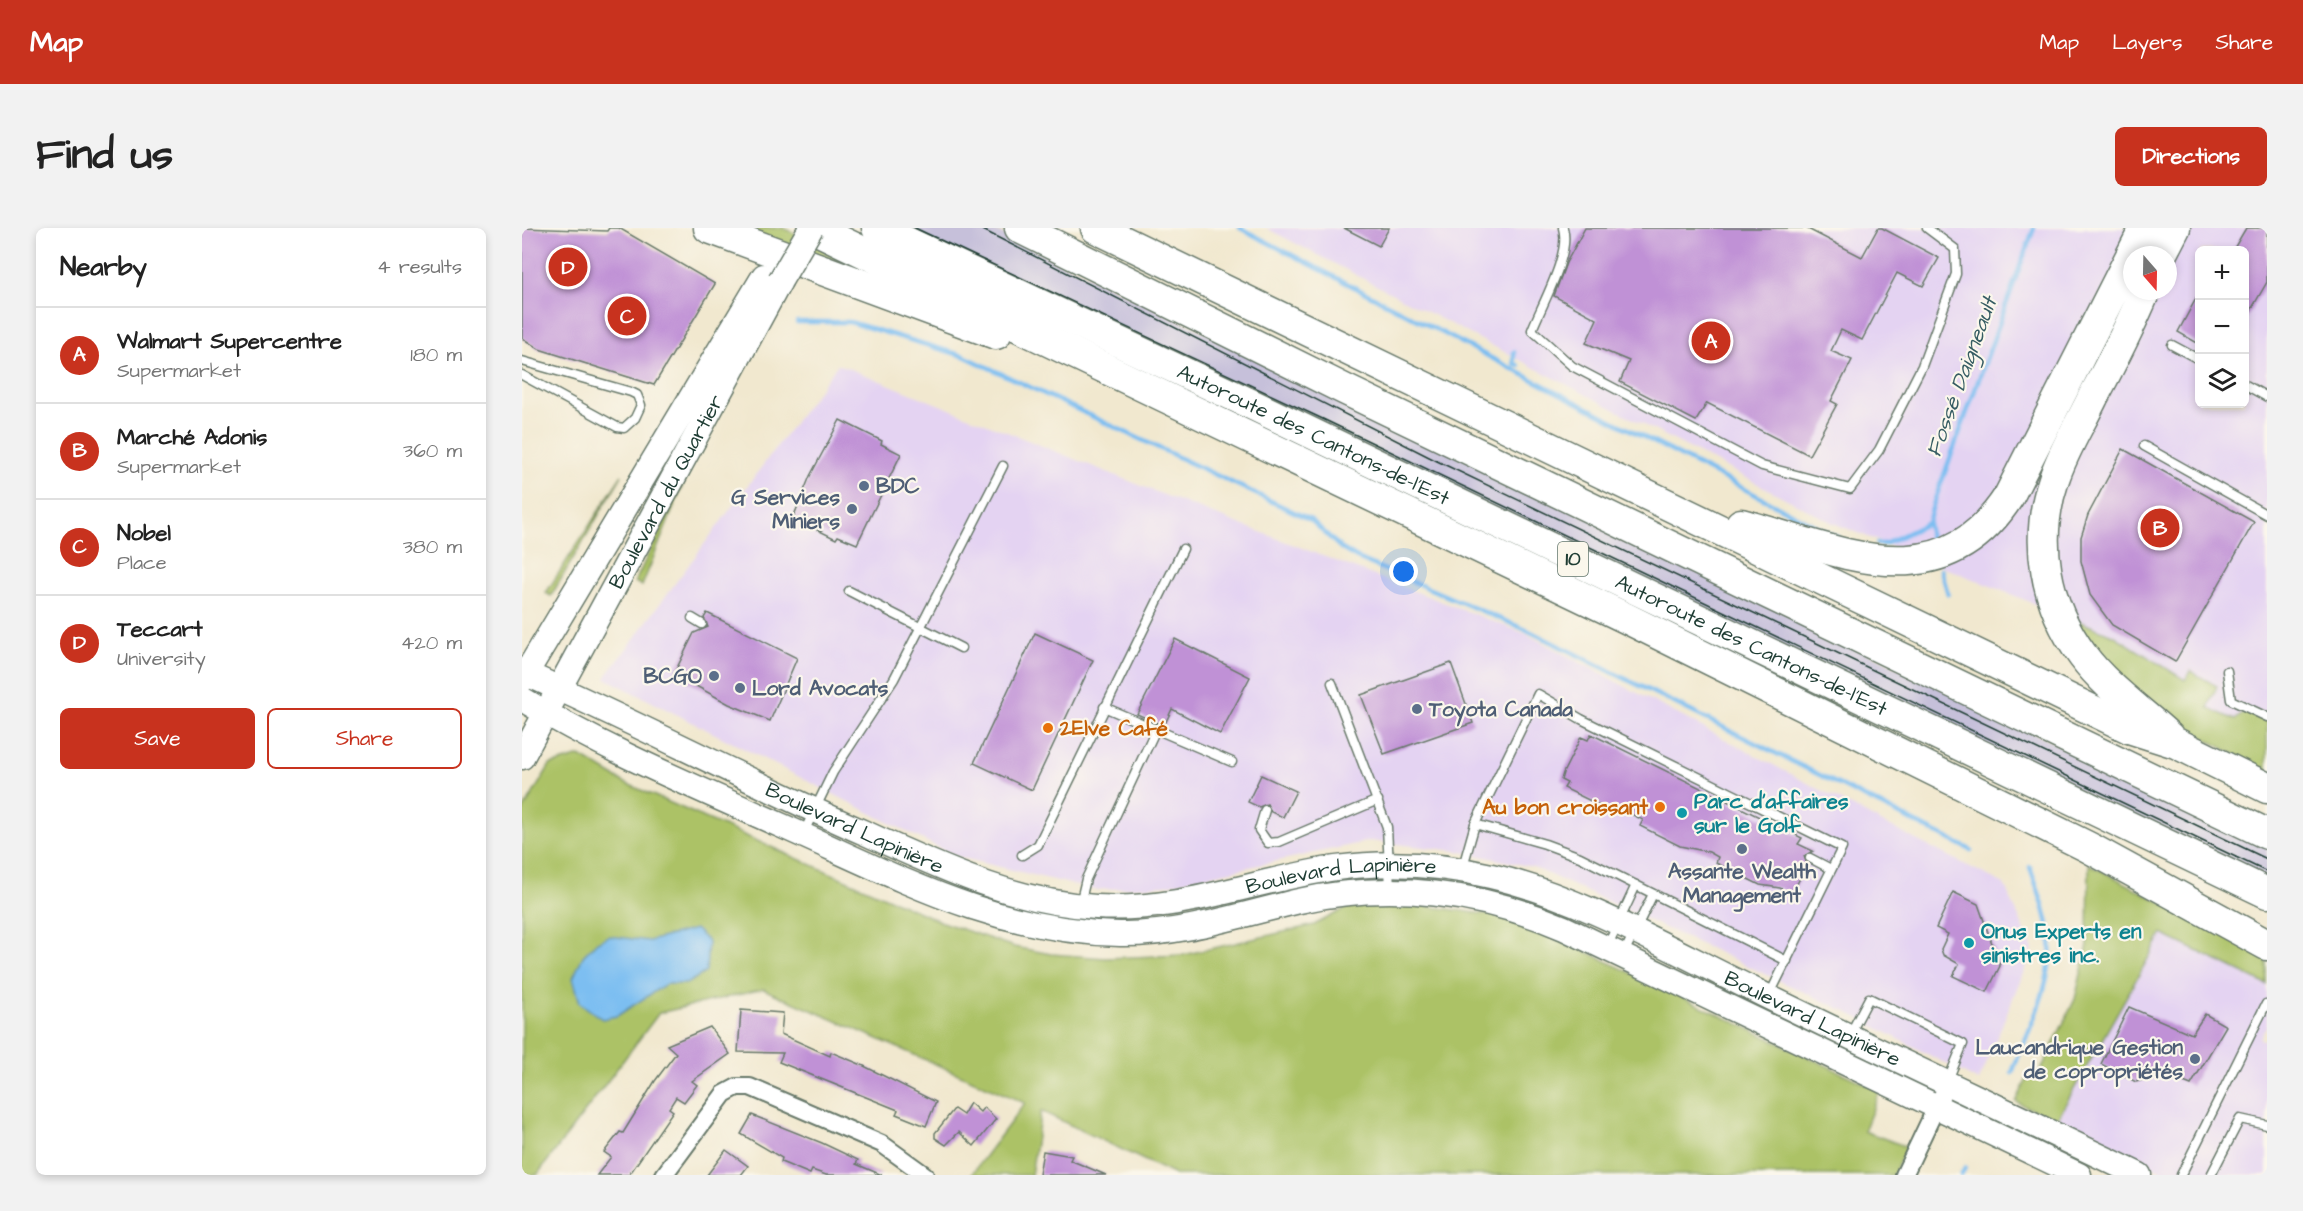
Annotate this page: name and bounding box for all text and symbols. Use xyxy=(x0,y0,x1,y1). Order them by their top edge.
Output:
text: Map xyxy=(30,23,83,62)
text: Map xyxy=(2039,28,2079,57)
text: Layers xyxy=(2112,28,2182,57)
text: Share xyxy=(2215,28,2273,57)
text: Find us xyxy=(36,127,173,185)
button: Directions xyxy=(2115,127,2267,186)
pin: D xyxy=(548,244,588,290)
north arrow xyxy=(2123,246,2177,300)
map controls xyxy=(2195,246,2249,408)
button: + xyxy=(2195,246,2249,300)
text: Nearby xyxy=(60,249,147,285)
text: 4 results xyxy=(377,253,462,281)
water label: Fossé Daigneault xyxy=(1919,291,2007,462)
pin: C xyxy=(608,294,646,338)
button: − xyxy=(2195,300,2249,354)
pin: A xyxy=(1692,318,1730,364)
text: Walmart Supercentre xyxy=(117,326,342,357)
text: A xyxy=(73,341,86,369)
text: 180 m xyxy=(410,341,462,369)
button: layers xyxy=(2195,354,2249,408)
text: Supermarket xyxy=(117,357,241,385)
street label: Autoroute des Cantons-de-l'Est xyxy=(1173,357,1455,512)
street label: Boulevard du Quartier xyxy=(601,389,731,594)
text: Marché Adonis xyxy=(117,422,267,453)
text: B xyxy=(72,437,87,465)
text: 360 m xyxy=(403,437,462,465)
text: Supermarket xyxy=(117,453,241,481)
place label: BDC xyxy=(876,472,920,501)
marker: BDC xyxy=(857,479,871,493)
place label: G Services Miniers xyxy=(731,483,840,536)
marker: G Services Miniers xyxy=(845,502,859,516)
pin: B xyxy=(2140,506,2180,550)
text: Nobel xyxy=(117,518,171,549)
text: C xyxy=(72,533,87,561)
text: 380 m xyxy=(403,533,462,561)
road number: 10 xyxy=(1558,542,1588,576)
text: Place xyxy=(117,549,167,577)
your location xyxy=(1389,557,1418,586)
street label: Autoroute des Cantons-de-l'Est xyxy=(1611,567,1893,723)
text: Teccart xyxy=(117,614,203,645)
text: D xyxy=(73,629,86,657)
text: 420 m xyxy=(401,629,462,657)
text: University xyxy=(117,645,206,673)
place label: BCGO xyxy=(644,662,702,691)
marker: BCGO xyxy=(707,669,721,683)
place label: Lord Avocats xyxy=(752,674,889,703)
marker: Lord Avocats xyxy=(733,681,747,695)
place label: Toyota Canada xyxy=(1428,695,1573,727)
marker: Toyota Canada xyxy=(1410,702,1424,716)
button: Save xyxy=(60,708,255,769)
button: Share xyxy=(267,708,462,769)
place label: 2Elve Café xyxy=(1059,714,1168,743)
marker: 2Elve Café xyxy=(1041,721,1055,735)
street label: Boulevard Lapinière xyxy=(761,775,948,881)
place label: Parc d'affaires sur le Golf xyxy=(1694,787,1849,840)
place label: Au bon croissant xyxy=(1482,793,1649,822)
marker: Au bon croissant xyxy=(1653,800,1667,814)
marker: Parc d'affaires sur le Golf xyxy=(1675,806,1689,820)
marker: Assante Wealth Management xyxy=(1735,842,1749,856)
street label: Boulevard Lapinière xyxy=(1243,850,1438,901)
place label: Assante Wealth Management xyxy=(1668,857,1817,912)
place label: Onus Experts en sinistres inc. xyxy=(1981,917,2142,970)
marker: Onus Experts en sinistres inc. xyxy=(1962,936,1976,950)
street label: Boulevard Lapinière xyxy=(1720,963,1906,1073)
place label: Laucandrique Gestion de copropriétés xyxy=(1975,1033,2183,1087)
marker: Laucandrique Gestion de copropriétés xyxy=(2188,1052,2202,1066)

